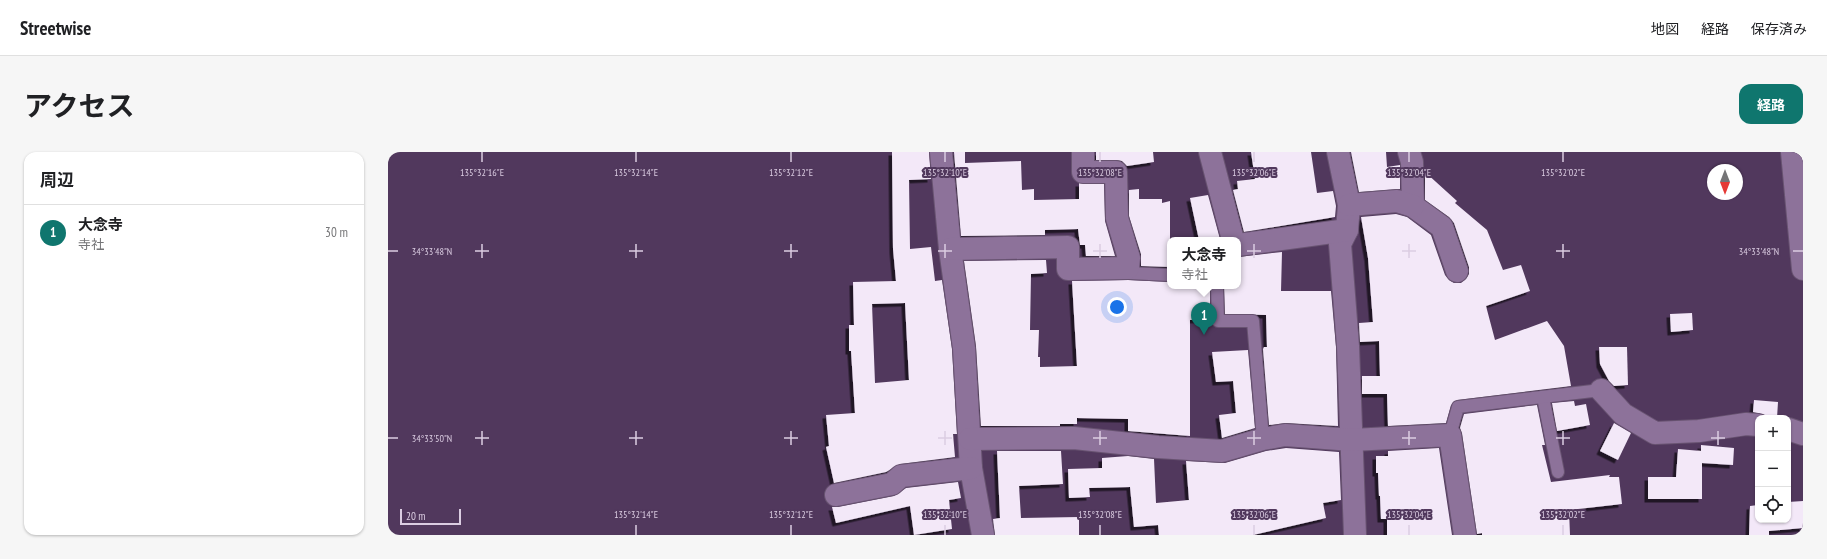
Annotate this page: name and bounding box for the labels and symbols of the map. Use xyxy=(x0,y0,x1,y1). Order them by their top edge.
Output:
north arrow xyxy=(1707,164,1743,200)
text: 135°32'16"E xyxy=(460,166,504,179)
text: 135°32'14"E xyxy=(614,166,658,179)
text: 135°32'12"E xyxy=(769,166,813,179)
text: 135°32'10"E xyxy=(923,166,967,179)
text: 135°32'08"E xyxy=(1078,166,1122,179)
text: 135°32'06"E xyxy=(1232,166,1276,179)
text: 135°32'04"E xyxy=(1387,166,1431,179)
text: 135°32'02"E xyxy=(1541,166,1585,179)
text: 34°33'48"N xyxy=(412,245,452,258)
text: 34°33'48"N xyxy=(1739,245,1779,258)
your location xyxy=(1107,297,1127,317)
pin: 1 xyxy=(1191,302,1217,335)
text: 34°33'50"N xyxy=(412,432,452,445)
scale bar xyxy=(400,507,461,526)
text: 135°32'14"E xyxy=(614,508,658,521)
text: 135°32'12"E xyxy=(769,508,813,521)
text: 135°32'10"E xyxy=(923,508,967,521)
text: 135°32'08"E xyxy=(1078,508,1122,521)
text: 135°32'06"E xyxy=(1232,508,1276,521)
text: 135°32'04"E xyxy=(1387,508,1431,521)
text: 135°32'02"E xyxy=(1541,508,1585,521)

